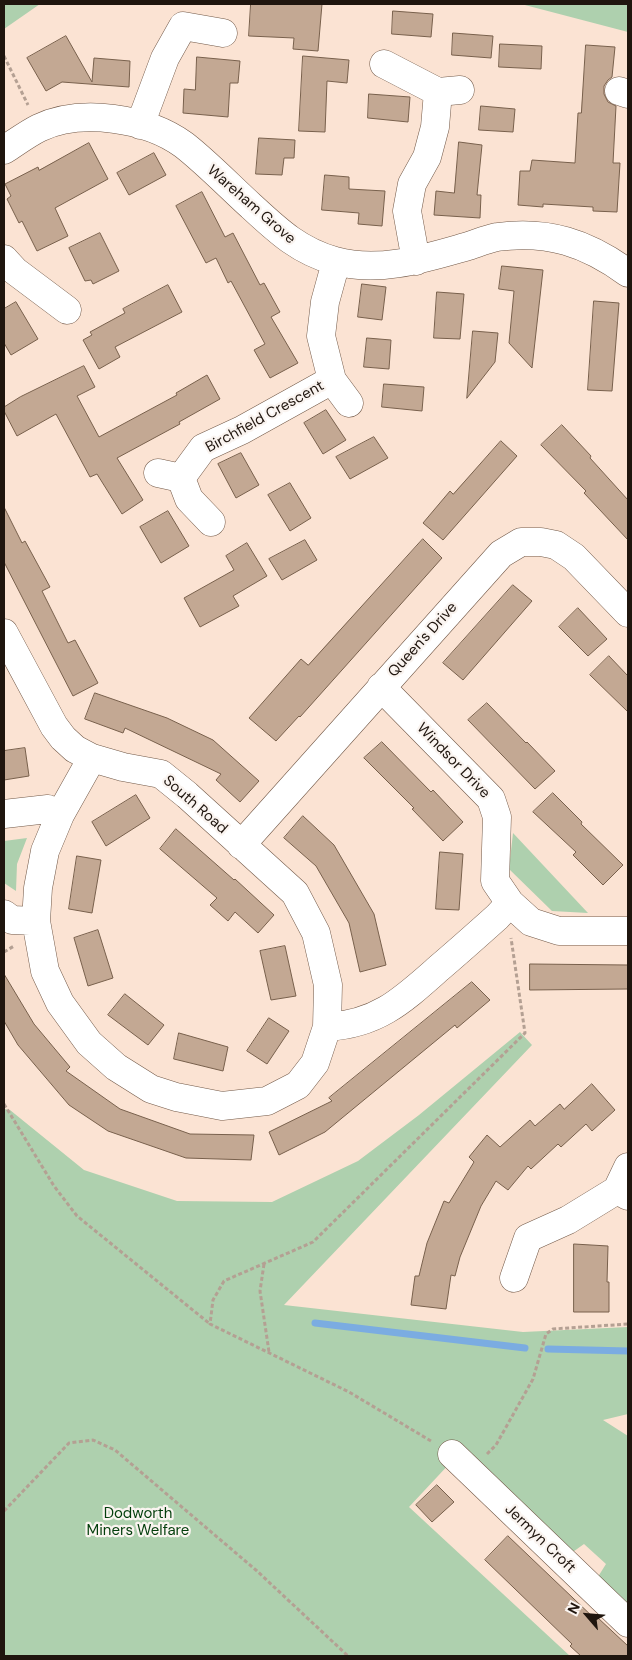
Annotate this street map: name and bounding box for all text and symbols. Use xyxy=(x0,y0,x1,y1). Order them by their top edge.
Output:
street label: Wareham Grove xyxy=(203,162,299,248)
street label: Birchfield Crescent xyxy=(203,377,327,457)
street label: Queen's Drive xyxy=(385,599,461,681)
street label: Windsor Drive xyxy=(413,720,493,802)
street label: South Road xyxy=(159,772,231,838)
street label: Jermyn Croft xyxy=(501,1501,579,1577)
park label: Dodworth Miners Welfare xyxy=(87,1505,189,1540)
north arrow xyxy=(562,1590,612,1640)
text: N xyxy=(563,1600,584,1617)

